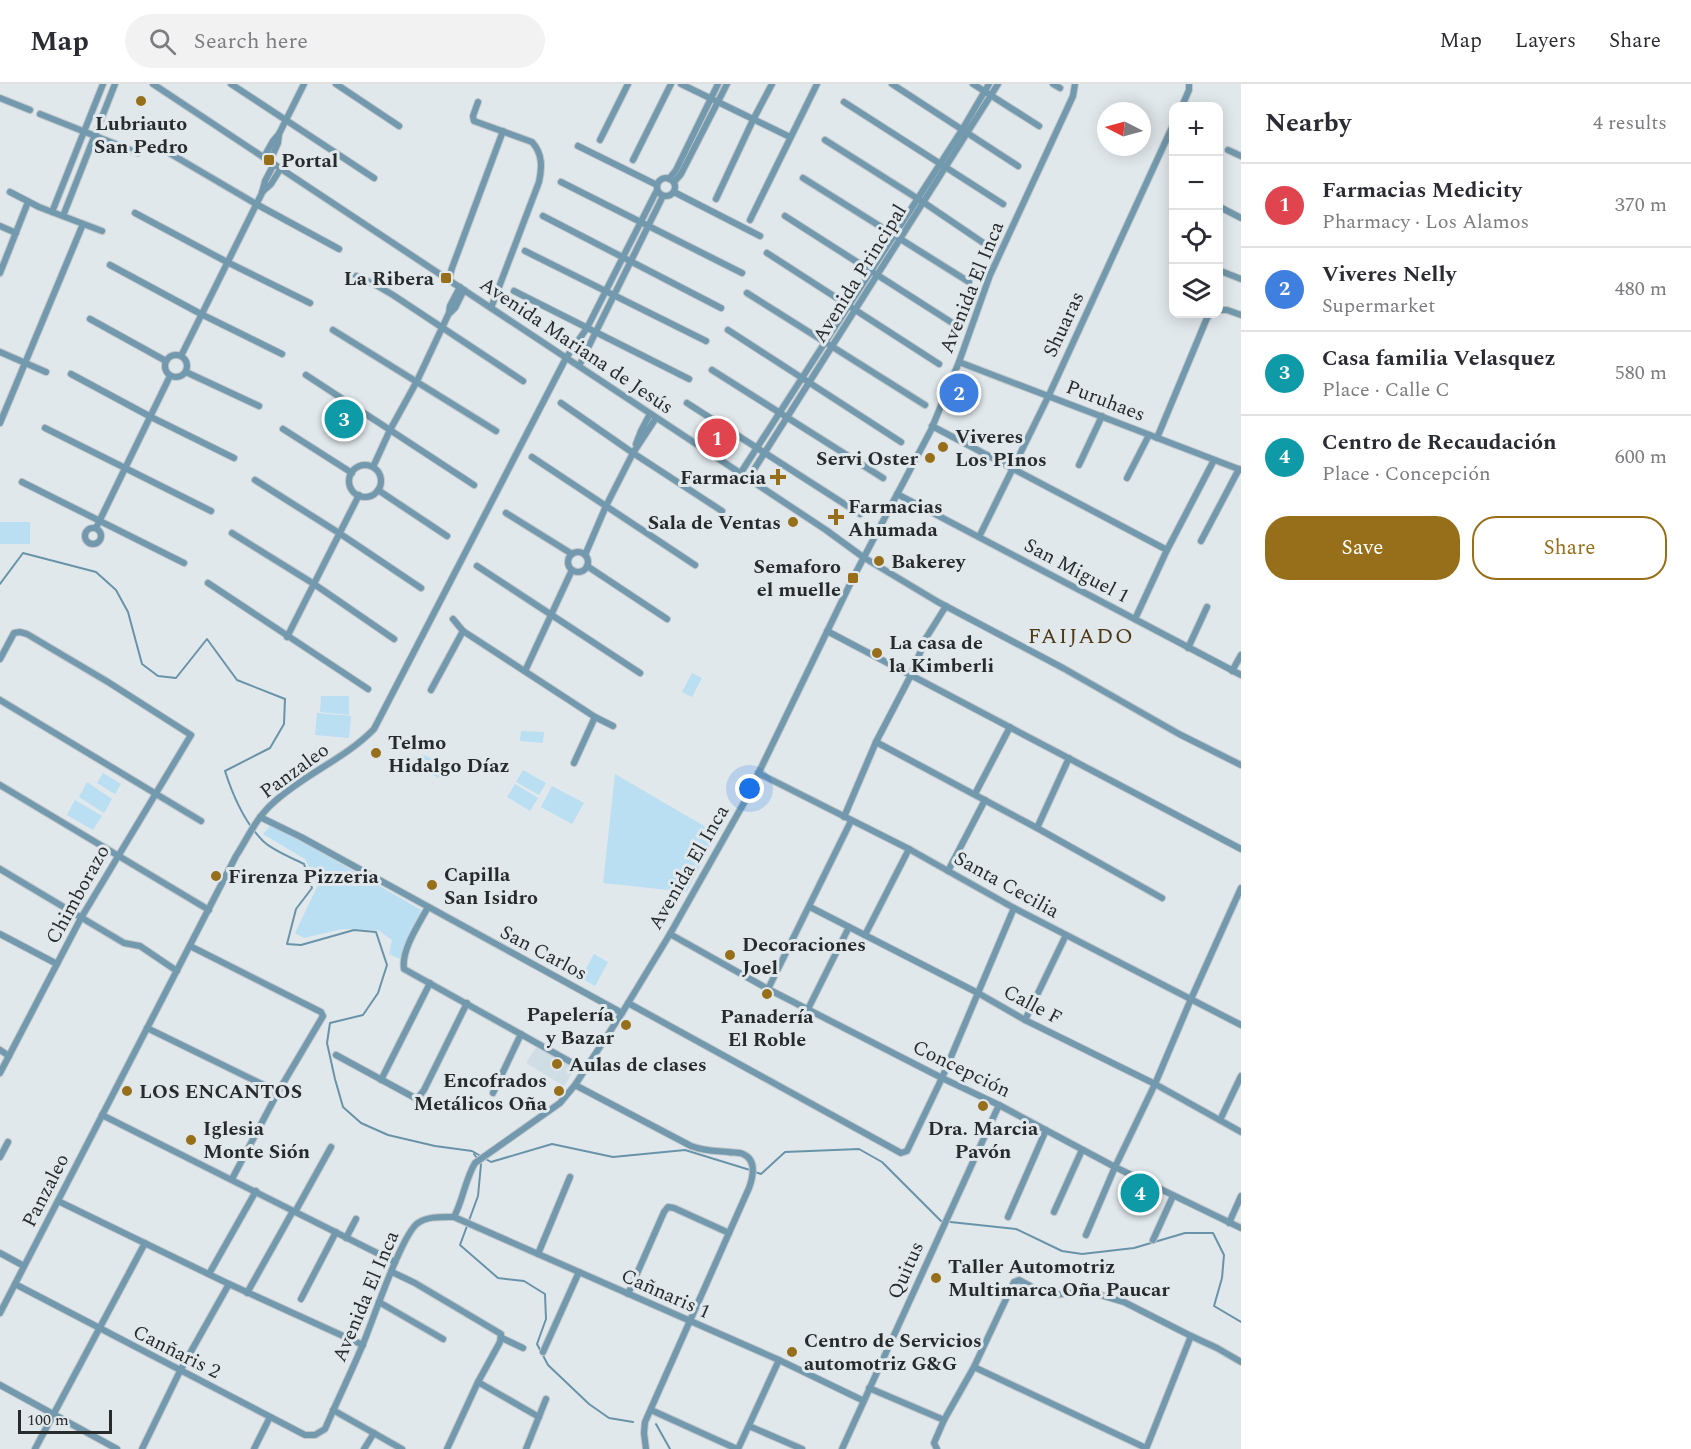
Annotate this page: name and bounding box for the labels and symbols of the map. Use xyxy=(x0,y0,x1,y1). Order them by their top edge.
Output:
marker: Lubriauto San Pedro xyxy=(134,94,148,108)
north arrow xyxy=(1097,102,1151,156)
place label: Lubriauto San Pedro xyxy=(94,109,188,162)
place label: Portal xyxy=(281,146,338,176)
marker: Portal xyxy=(262,153,276,167)
street label: Avenida Principal xyxy=(805,198,915,349)
street label: Avenida El Inca xyxy=(932,217,1012,358)
place label: La Ribera xyxy=(344,264,435,294)
street label: Avenida Mariana de Jesús xyxy=(474,270,679,422)
marker: La Ribera xyxy=(439,271,453,285)
street label: Shuaras xyxy=(1036,286,1092,362)
pin: 2 xyxy=(940,370,978,416)
street label: Puruhaes xyxy=(1062,372,1150,430)
pin: 3 xyxy=(324,396,364,442)
pin: 1 xyxy=(698,416,736,460)
place label: Viveres Los PInos xyxy=(955,422,1047,475)
marker: Viveres Los PInos xyxy=(936,440,950,454)
place label: Servi Oster xyxy=(816,444,918,474)
marker: Servi Oster xyxy=(923,451,937,465)
place label: Farmacia xyxy=(680,463,767,493)
marker: Farmacia xyxy=(771,470,785,484)
place label: Farmacias Ahumada xyxy=(848,492,943,545)
place label: Sala de Ventas xyxy=(648,508,781,538)
marker: Farmacias Ahumada xyxy=(829,510,843,524)
marker: Sala de Ventas xyxy=(786,515,800,529)
street label: San Miguel 1 xyxy=(1018,531,1135,611)
place label: Bakerey xyxy=(891,547,967,577)
place label: Semaforo el muelle xyxy=(753,552,841,605)
marker: Bakerey xyxy=(872,554,886,568)
marker: Semaforo el muelle xyxy=(846,571,860,585)
district label: FAIJADO xyxy=(1028,620,1134,653)
place label: La casa de la Kimberli xyxy=(889,628,994,681)
marker: La casa de la Kimberli xyxy=(870,646,884,660)
place label: Telmo Hidalgo Díaz xyxy=(388,728,509,781)
street label: Panzaleo xyxy=(254,735,336,806)
marker: Telmo Hidalgo Díaz xyxy=(369,746,383,760)
your location xyxy=(735,774,764,803)
street label: Avenida El Inca xyxy=(641,799,737,936)
street label: Chimborazo xyxy=(38,839,118,950)
street label: Santa Cecilia xyxy=(948,844,1065,926)
place label: Capilla San Isidro xyxy=(444,860,538,913)
place label: Firenza Pizzeria xyxy=(228,862,380,892)
marker: Firenza Pizzeria xyxy=(209,869,223,883)
marker: Capilla San Isidro xyxy=(425,878,439,892)
street label: San Carlos xyxy=(495,917,593,988)
place label: Decoraciones Joel xyxy=(742,930,866,983)
marker: Decoraciones Joel xyxy=(723,948,737,962)
street label: Calle F xyxy=(998,977,1067,1033)
marker: Panadería El Roble xyxy=(760,987,774,1001)
place label: Papelería y Bazar xyxy=(526,1000,615,1053)
place label: Panadería El Roble xyxy=(720,1002,814,1055)
marker: Papelería y Bazar xyxy=(619,1018,633,1032)
street label: Concepción xyxy=(907,1032,1016,1106)
place label: Aulas de clases xyxy=(569,1050,707,1080)
marker: Aulas de clases xyxy=(550,1057,564,1071)
place label: Encofrados Metálicos Oña xyxy=(413,1066,548,1119)
place label: LOS ENCANTOS xyxy=(139,1077,302,1107)
marker: LOS ENCANTOS xyxy=(120,1084,134,1098)
marker: Encofrados Metálicos Oña xyxy=(552,1084,566,1098)
marker: Dra. Marcia Pavón xyxy=(976,1099,990,1113)
place label: Iglesia Monte Sión xyxy=(203,1114,310,1167)
place label: Dra. Marcia Pavón xyxy=(928,1114,1039,1167)
marker: Iglesia Monte Sión xyxy=(184,1133,198,1147)
street label: Panzaleo xyxy=(15,1148,77,1233)
pin: 4 xyxy=(1120,1170,1160,1216)
street label: Avenida El Inca xyxy=(325,1226,407,1367)
street label: Quitus xyxy=(880,1237,932,1304)
place label: Taller Automotriz Multimarca Oña Paucar xyxy=(948,1252,1170,1305)
street label: Cañnaris 1 xyxy=(616,1261,715,1327)
marker: Taller Automotriz Multimarca Oña Paucar xyxy=(929,1271,943,1285)
street label: Canñaris 2 xyxy=(127,1317,226,1387)
place label: Centro de Servicios automotriz G&G xyxy=(804,1326,982,1379)
marker: Centro de Servicios automotriz G&G xyxy=(785,1345,799,1359)
scale bar xyxy=(18,1407,112,1434)

